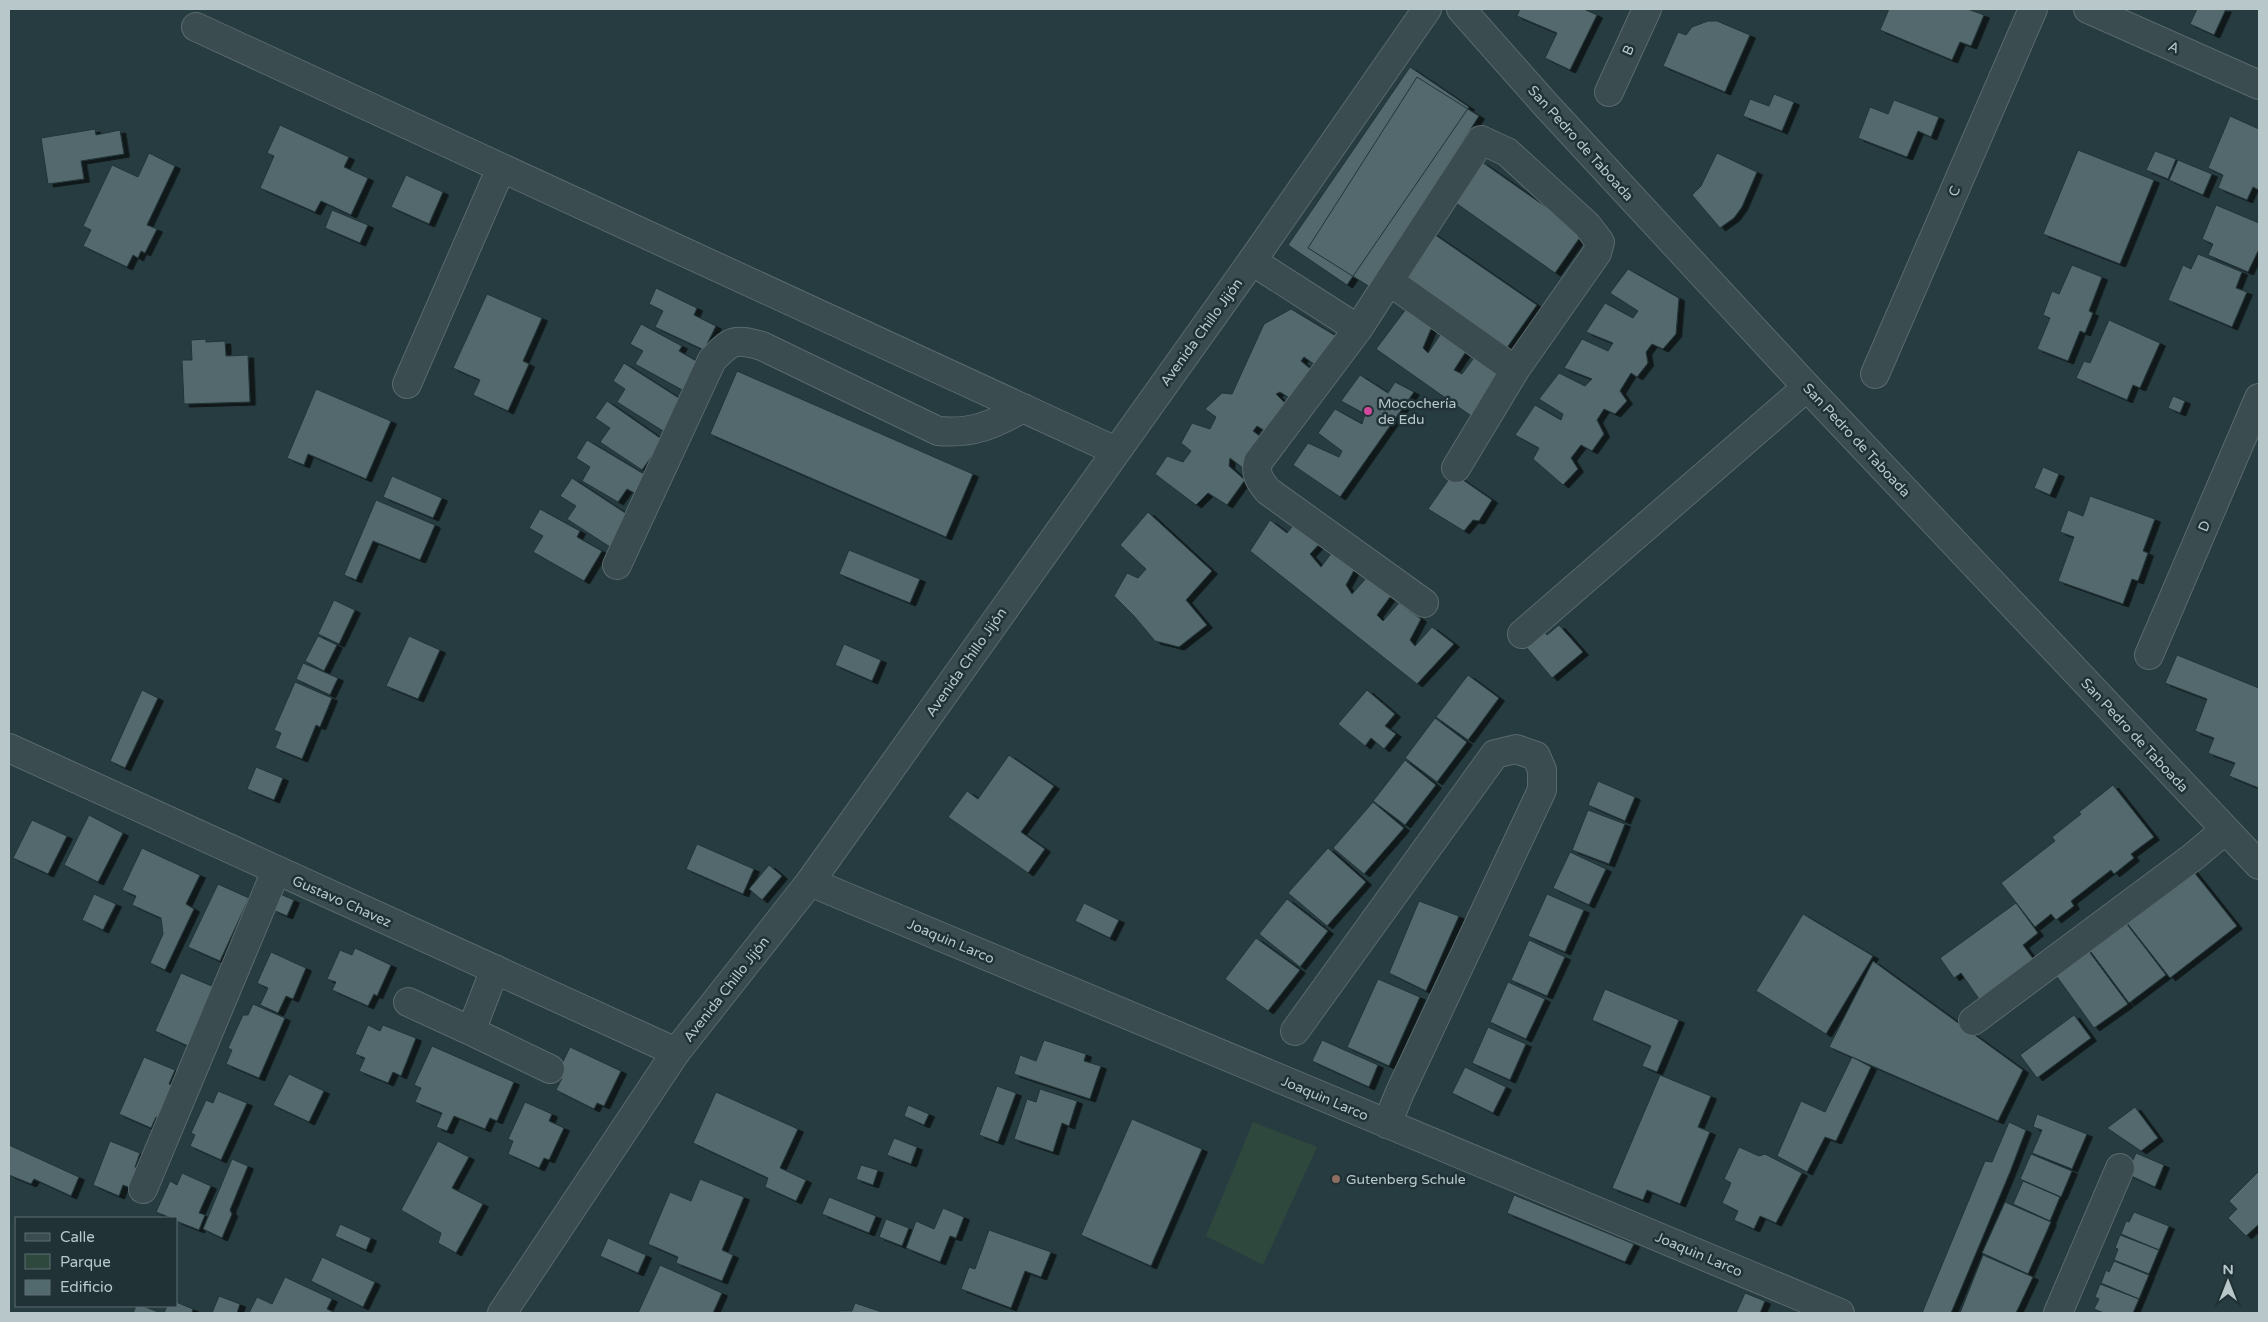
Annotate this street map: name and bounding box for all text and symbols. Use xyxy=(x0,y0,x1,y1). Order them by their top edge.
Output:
street label: A xyxy=(2166,38,2182,57)
street label: B xyxy=(1619,42,1638,58)
street label: San Pedro de Taboada xyxy=(1524,82,1637,205)
street label: C xyxy=(1945,183,1964,199)
street label: Avenida Chillo Jijón xyxy=(1157,275,1246,389)
street label: San Pedro de Taboada xyxy=(1799,380,1914,501)
place label: Mocochería de Edu xyxy=(1378,395,1456,428)
marker: Mocochería de Edu xyxy=(1362,405,1374,417)
street label: D xyxy=(2195,518,2214,534)
street label: Avenida Chillo Jijón xyxy=(922,605,1010,720)
street label: San Pedro de Taboada xyxy=(2077,675,2192,796)
street label: Gustavo Chavez xyxy=(290,872,394,931)
street label: Joaquìn Larco xyxy=(905,915,997,967)
street label: Avenida Chillo Jijón xyxy=(680,933,773,1045)
street label: Joaquìn Larco xyxy=(1279,1072,1371,1124)
place label: Gutenberg Schule xyxy=(1346,1171,1466,1188)
marker: Gutenberg Schule xyxy=(1330,1173,1342,1185)
legend xyxy=(15,1217,178,1307)
text: Calle xyxy=(60,1228,95,1246)
street label: Joaquìn Larco xyxy=(1653,1228,1745,1280)
text: Parque xyxy=(60,1253,111,1271)
north arrow xyxy=(2203,1257,2253,1307)
text: N xyxy=(2222,1261,2234,1278)
text: Edificio xyxy=(60,1278,113,1296)

